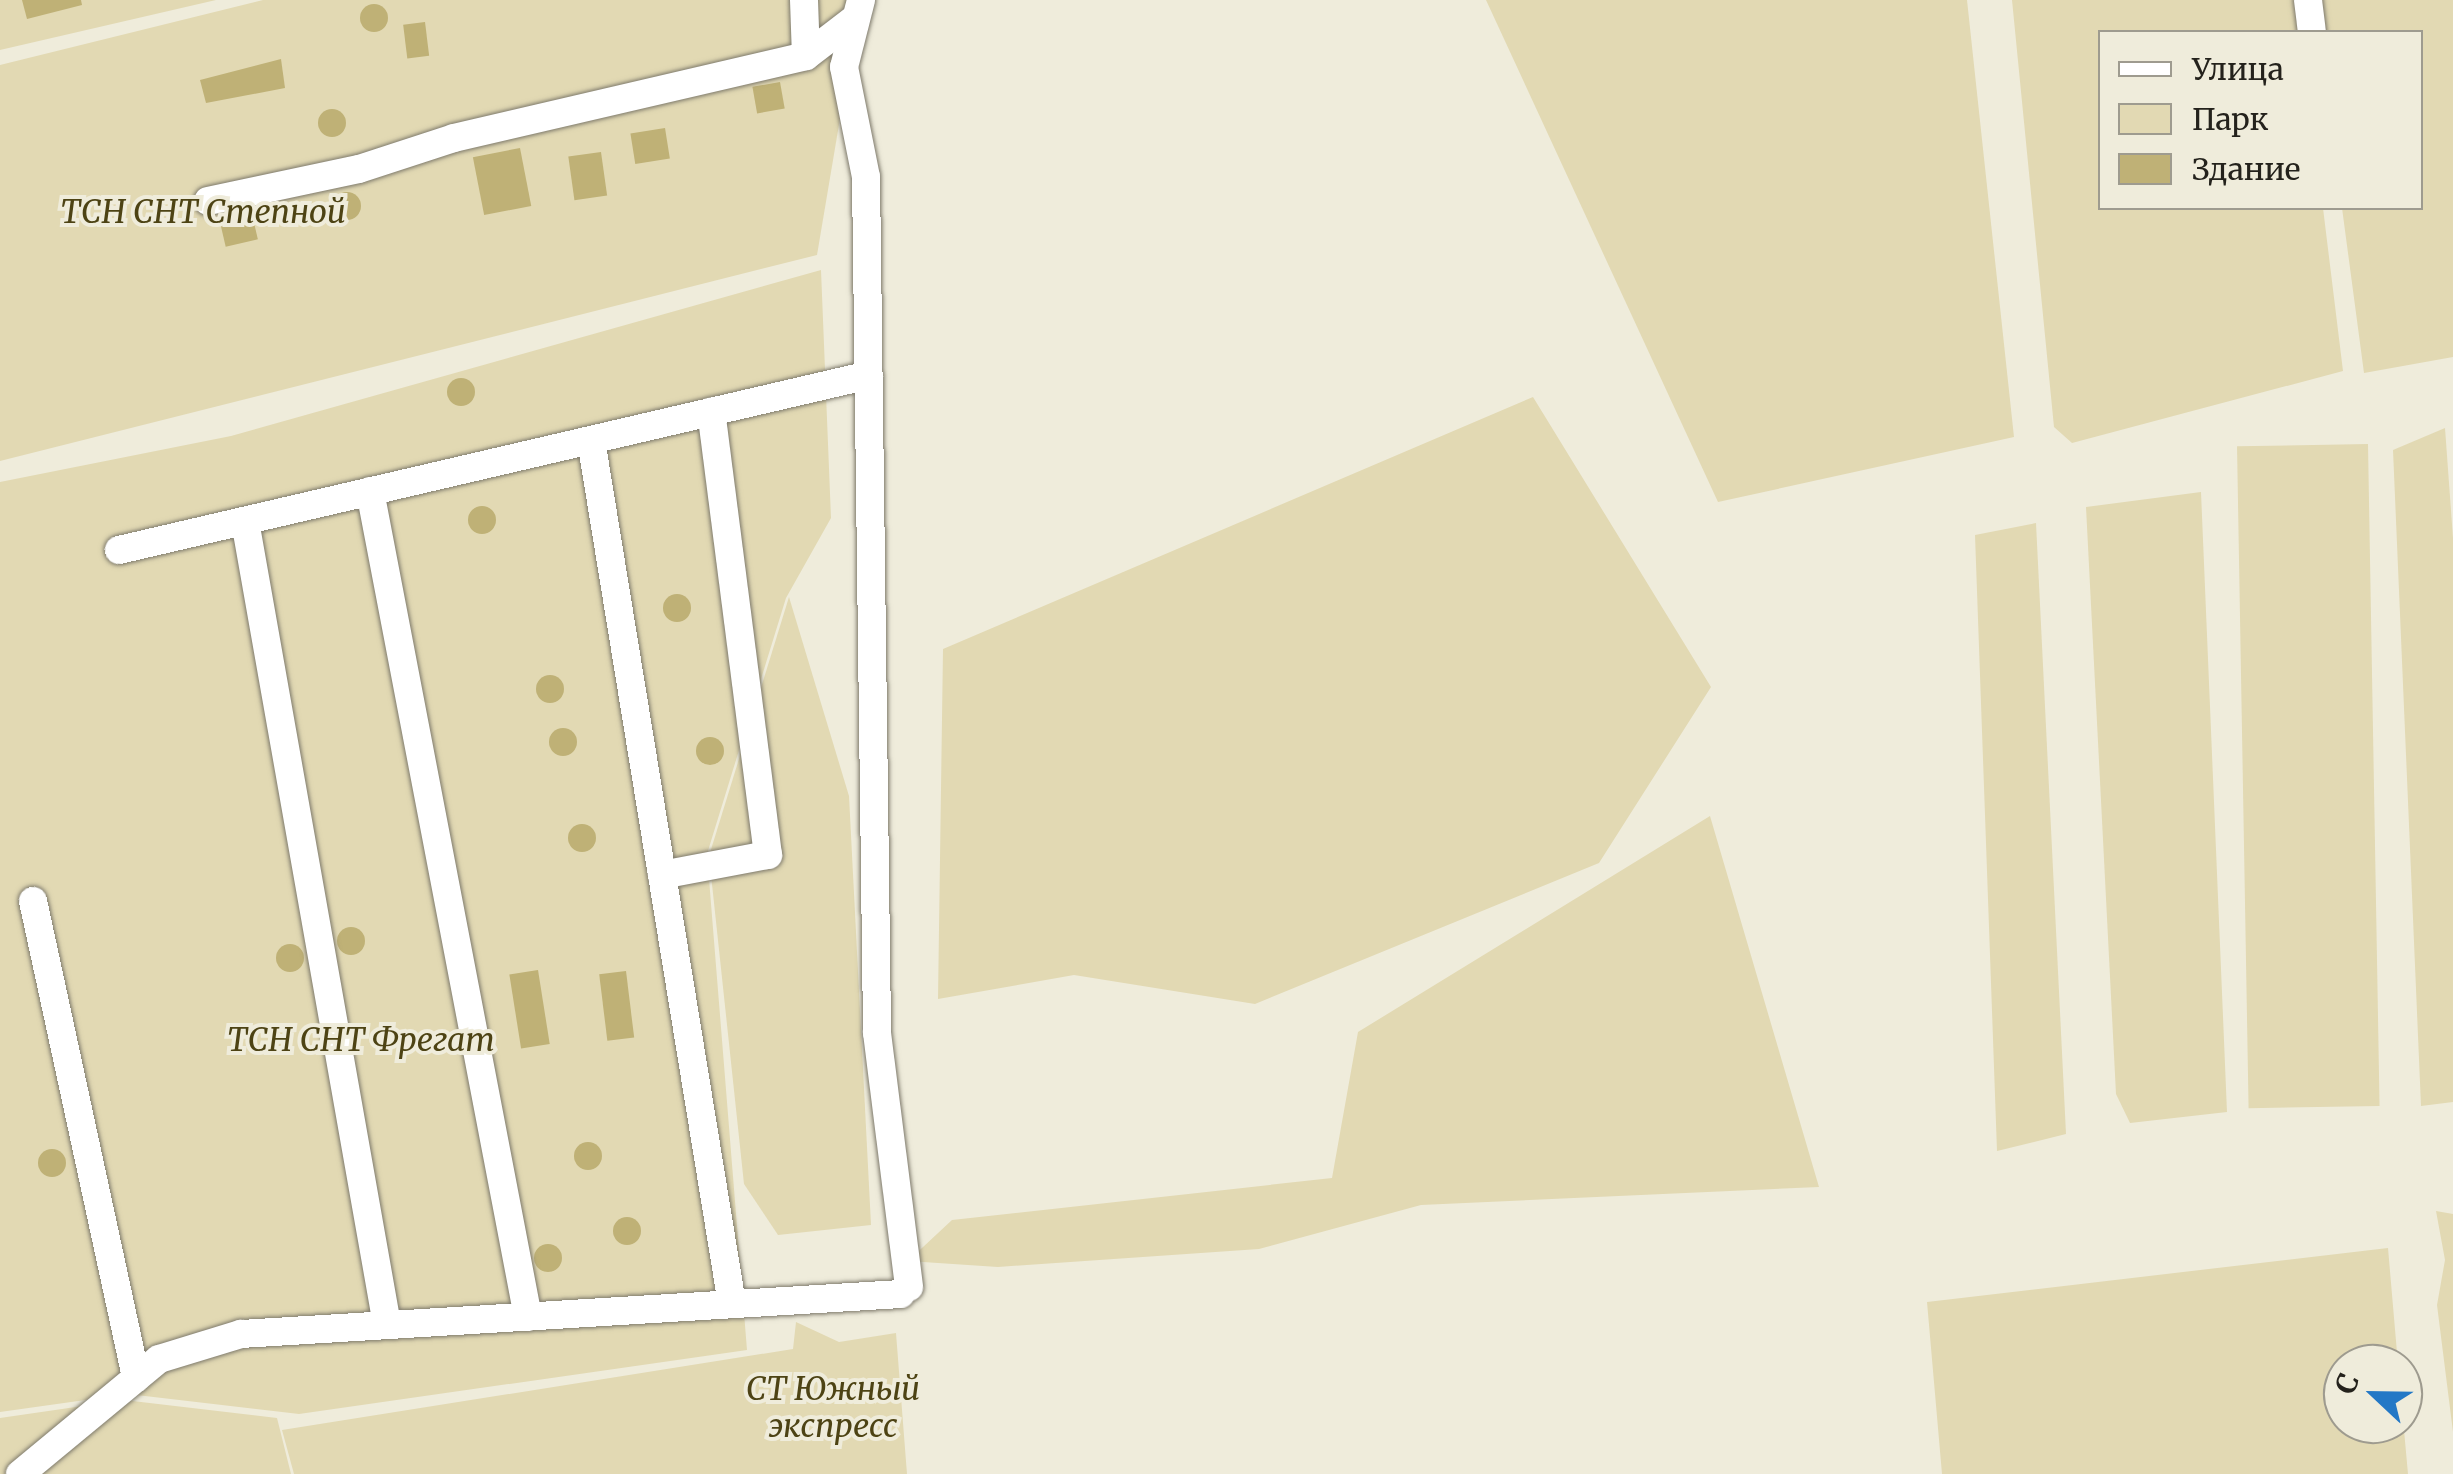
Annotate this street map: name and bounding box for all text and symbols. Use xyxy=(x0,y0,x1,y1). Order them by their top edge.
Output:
legend xyxy=(2098,30,2423,210)
text: Улица xyxy=(2192,50,2284,88)
text: Парк xyxy=(2192,100,2268,138)
text: Здание xyxy=(2192,150,2300,188)
park label: ТСН СНТ Степной xyxy=(60,193,346,231)
park label: ТСН СНТ Фрегат xyxy=(227,1021,495,1059)
north arrow xyxy=(2323,1344,2423,1444)
text: С xyxy=(2327,1368,2367,1399)
park label: СТ Южный экспресс xyxy=(746,1371,920,1446)

